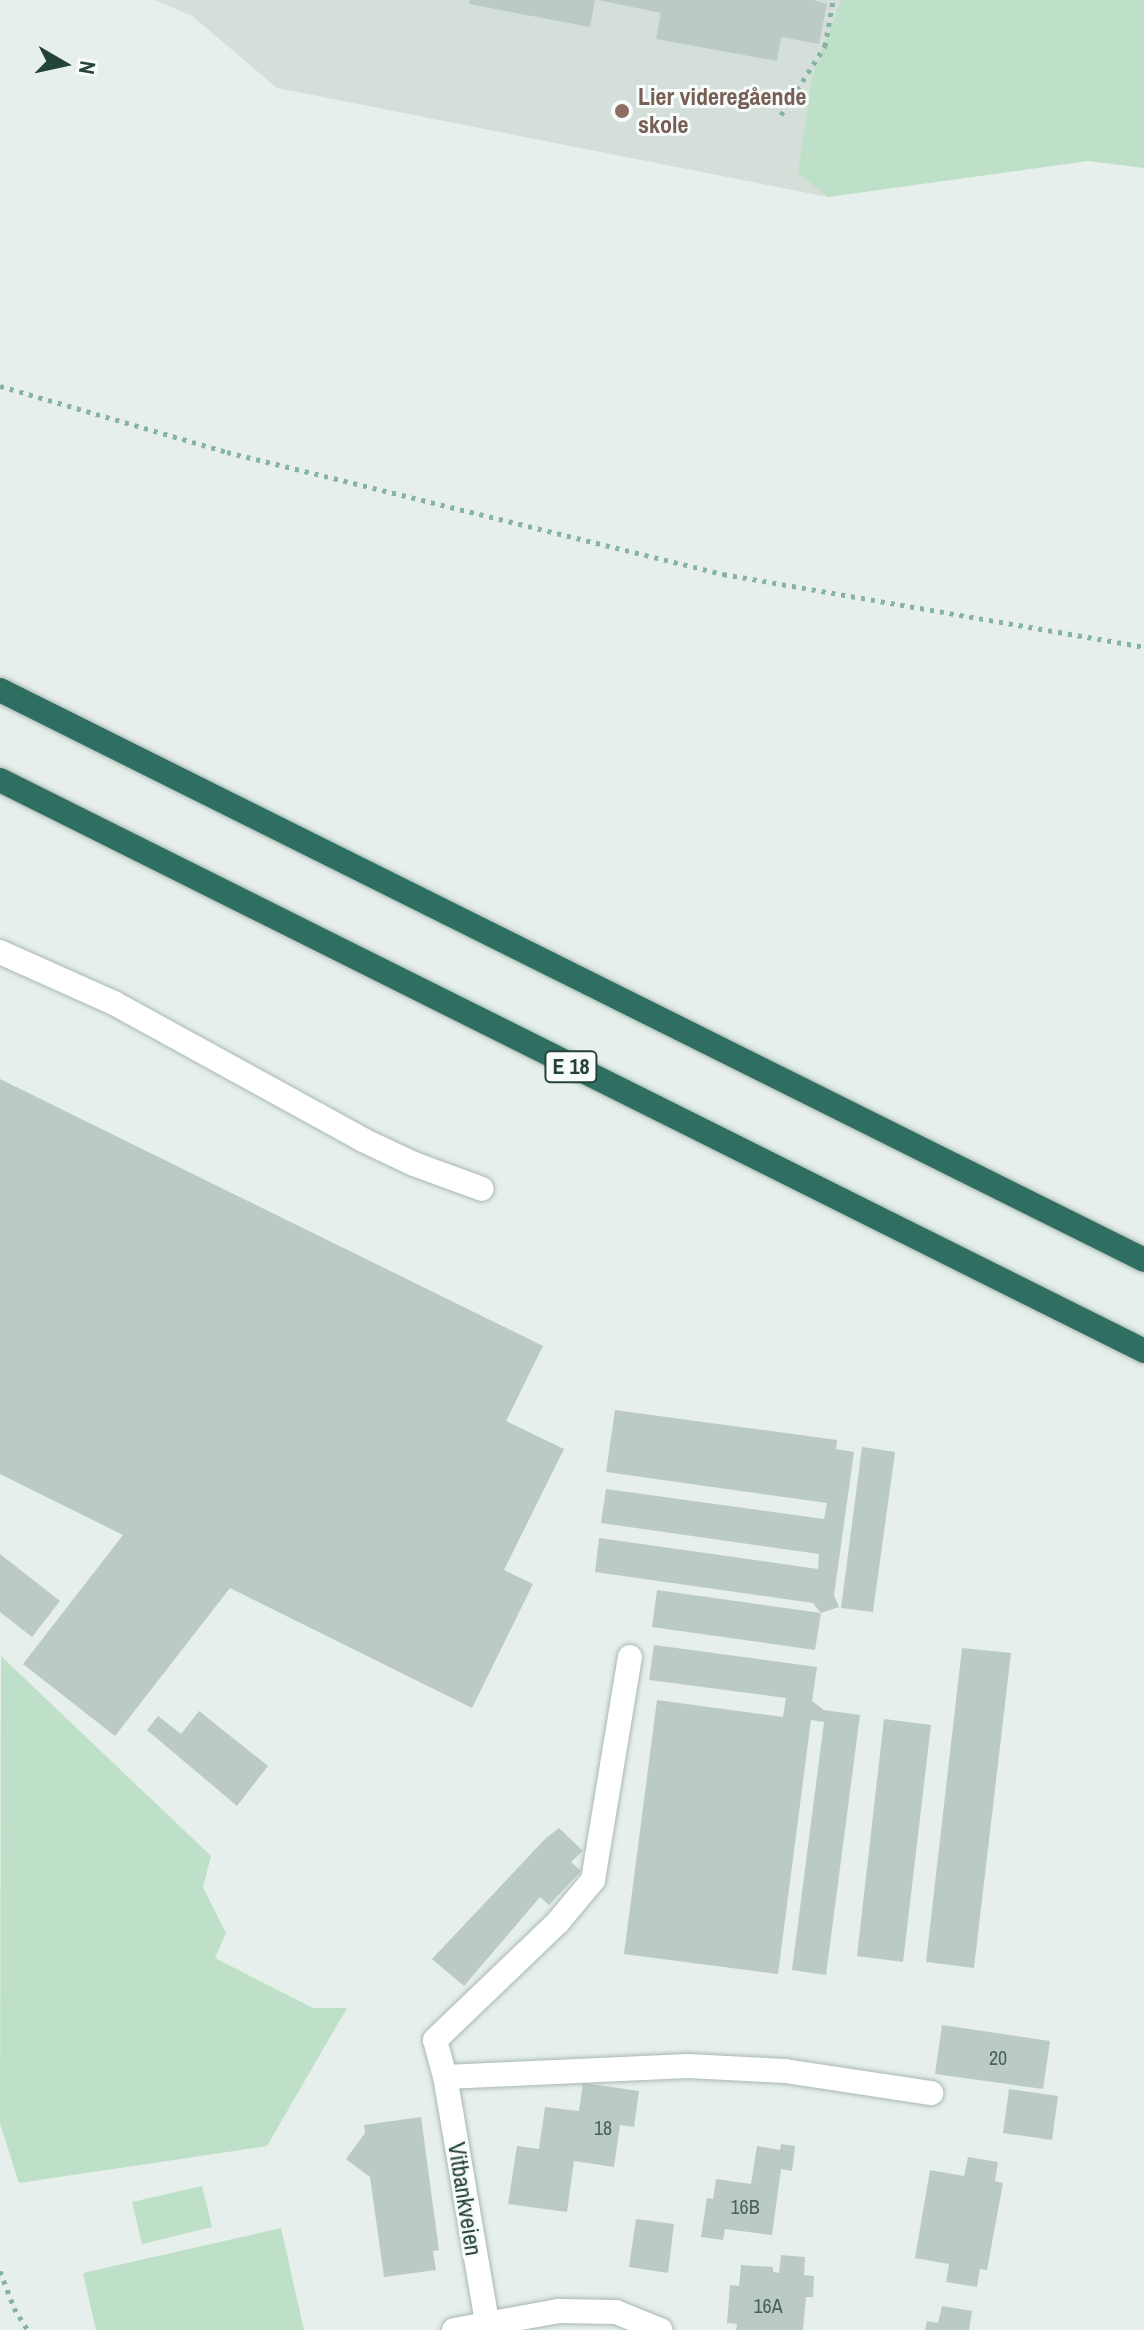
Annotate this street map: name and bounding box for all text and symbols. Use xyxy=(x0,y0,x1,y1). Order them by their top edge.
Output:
north arrow xyxy=(24,24,104,104)
text: N xyxy=(72,59,104,77)
place label: Lier videregående skole xyxy=(638,83,806,139)
marker: Lier videregående skole xyxy=(613,102,631,120)
road number: E 18 xyxy=(543,1049,599,1085)
house number: 20 xyxy=(989,2045,1007,2069)
house number: 18 xyxy=(594,2115,612,2139)
street label: Vitbankveien xyxy=(442,2140,488,2258)
house number: 16B xyxy=(730,2194,760,2218)
house number: 16A xyxy=(753,2293,783,2317)

